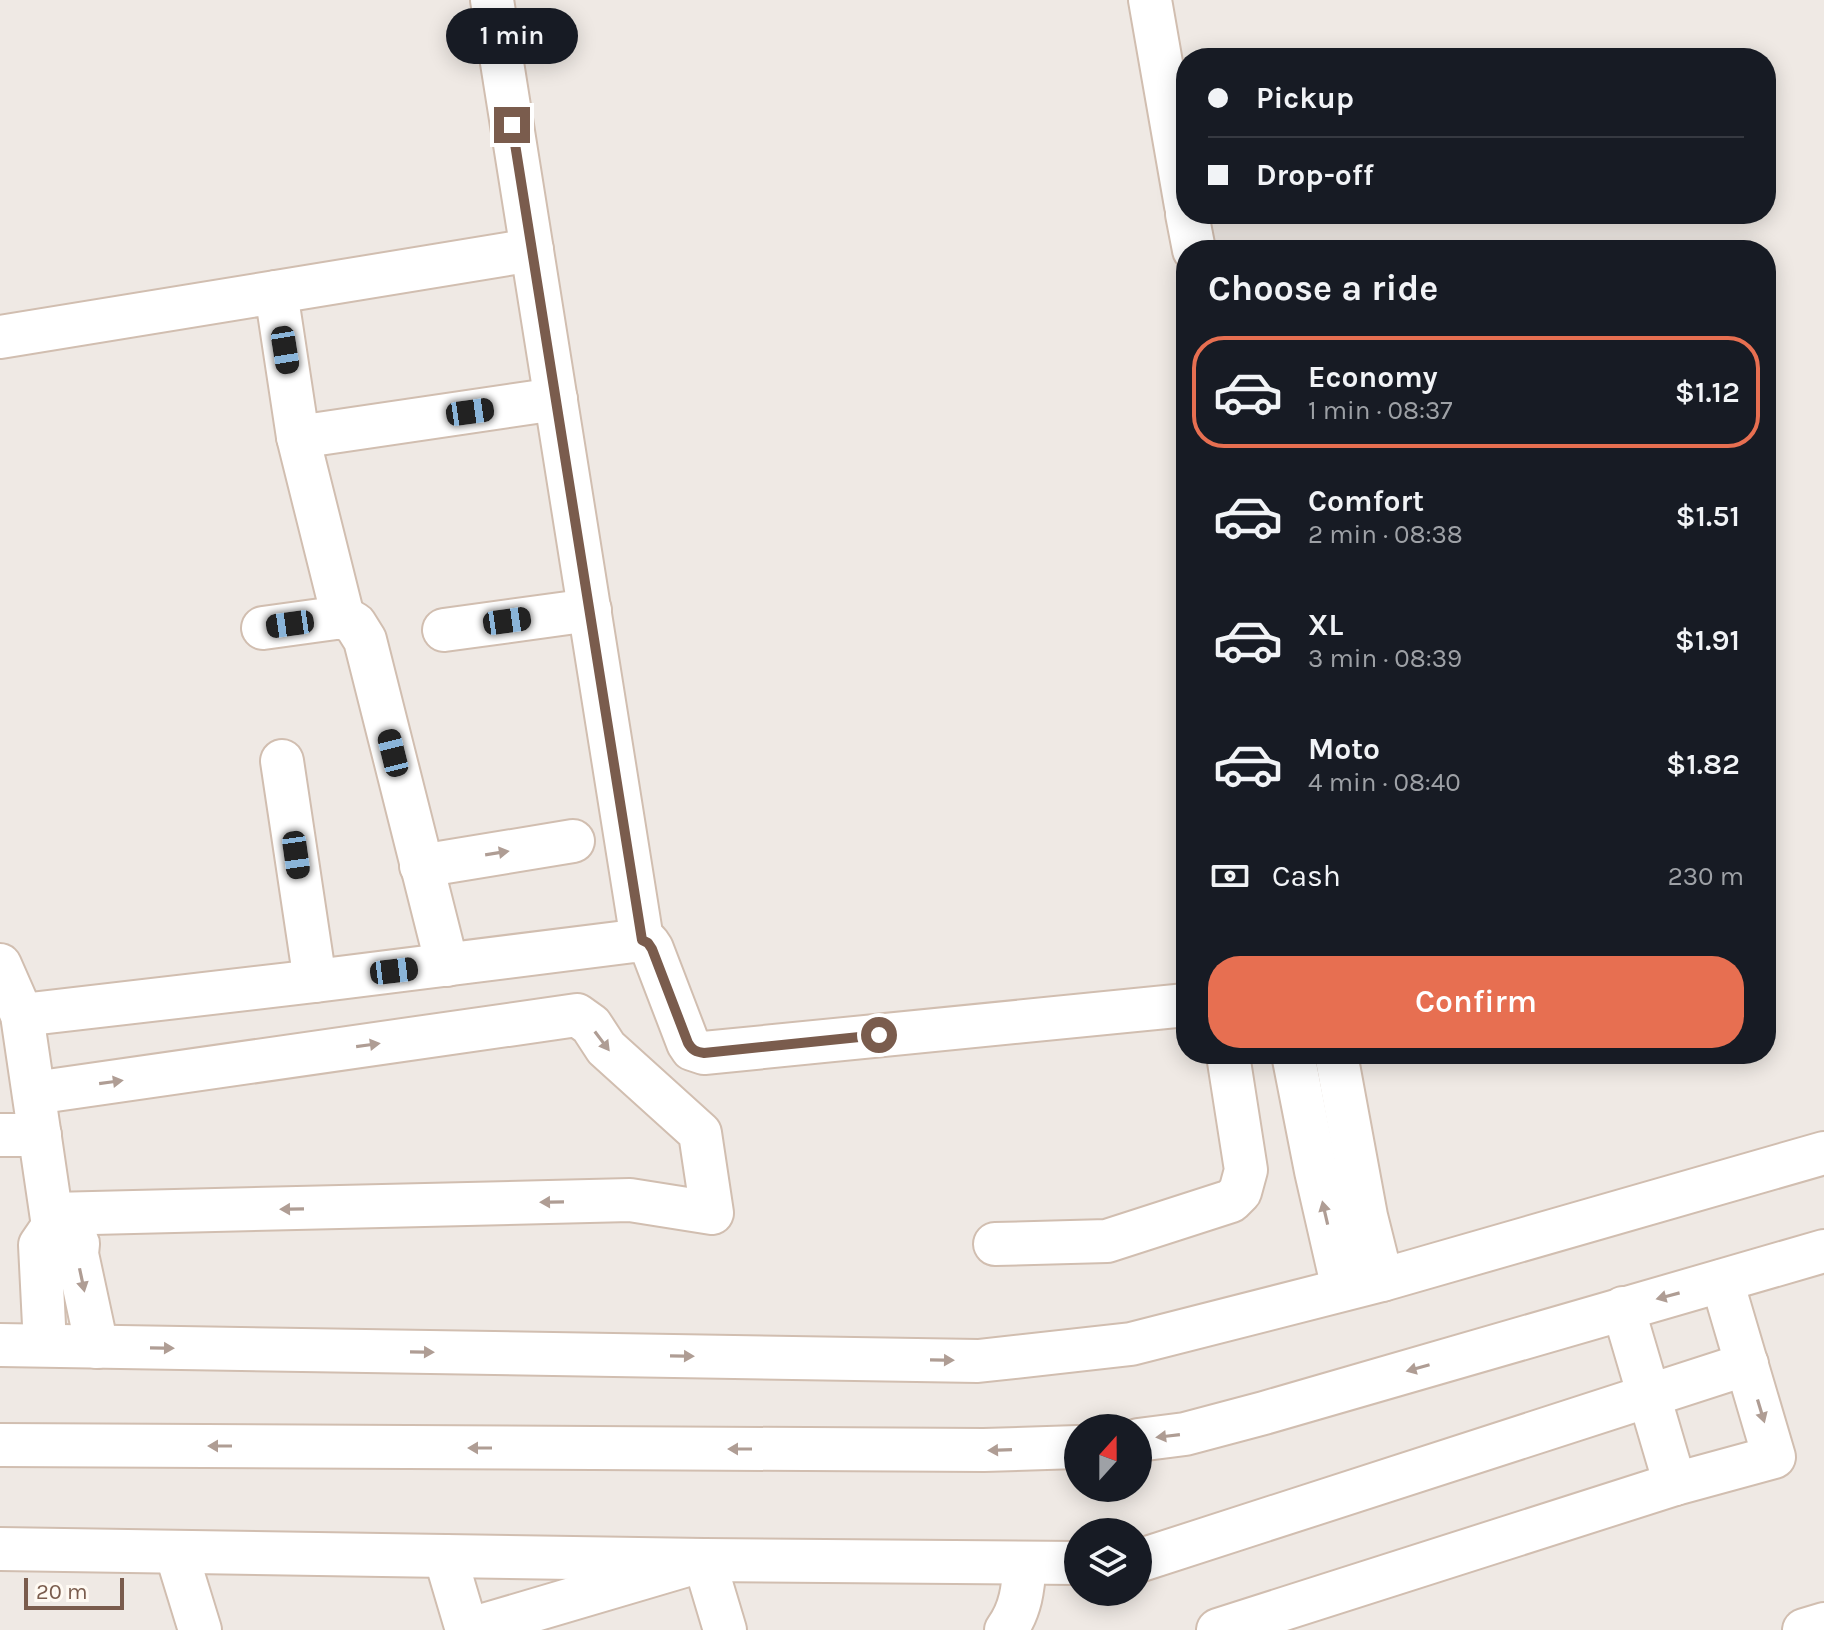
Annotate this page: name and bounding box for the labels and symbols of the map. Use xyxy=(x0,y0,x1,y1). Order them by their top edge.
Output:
callout: 1 min xyxy=(446,9,578,65)
route end xyxy=(494,107,530,143)
car xyxy=(269,324,301,376)
car xyxy=(445,397,495,427)
car xyxy=(482,606,532,636)
car xyxy=(265,609,315,639)
car xyxy=(376,727,410,779)
car xyxy=(281,830,311,880)
one-way arrow xyxy=(485,846,510,859)
car xyxy=(369,956,419,986)
route start xyxy=(861,1017,897,1053)
one-way arrow xyxy=(594,1031,610,1051)
one-way arrow xyxy=(356,1038,381,1051)
one-way arrow xyxy=(99,1075,124,1088)
one-way arrow xyxy=(539,1196,564,1209)
one-way arrow xyxy=(1318,1200,1331,1225)
one-way arrow xyxy=(279,1202,304,1215)
one-way arrow xyxy=(76,1268,89,1293)
one-way arrow xyxy=(1656,1290,1681,1302)
one-way arrow xyxy=(150,1341,175,1354)
one-way arrow xyxy=(410,1346,435,1358)
one-way arrow xyxy=(670,1350,695,1362)
one-way arrow xyxy=(930,1354,955,1366)
one-way arrow xyxy=(1406,1362,1430,1375)
one-way arrow xyxy=(1755,1399,1768,1423)
north arrow xyxy=(1064,1414,1152,1502)
one-way arrow xyxy=(1155,1430,1180,1443)
one-way arrow xyxy=(207,1440,232,1452)
one-way arrow xyxy=(467,1442,492,1454)
one-way arrow xyxy=(727,1443,752,1455)
one-way arrow xyxy=(987,1443,1012,1456)
scale bar xyxy=(24,1574,124,1610)

